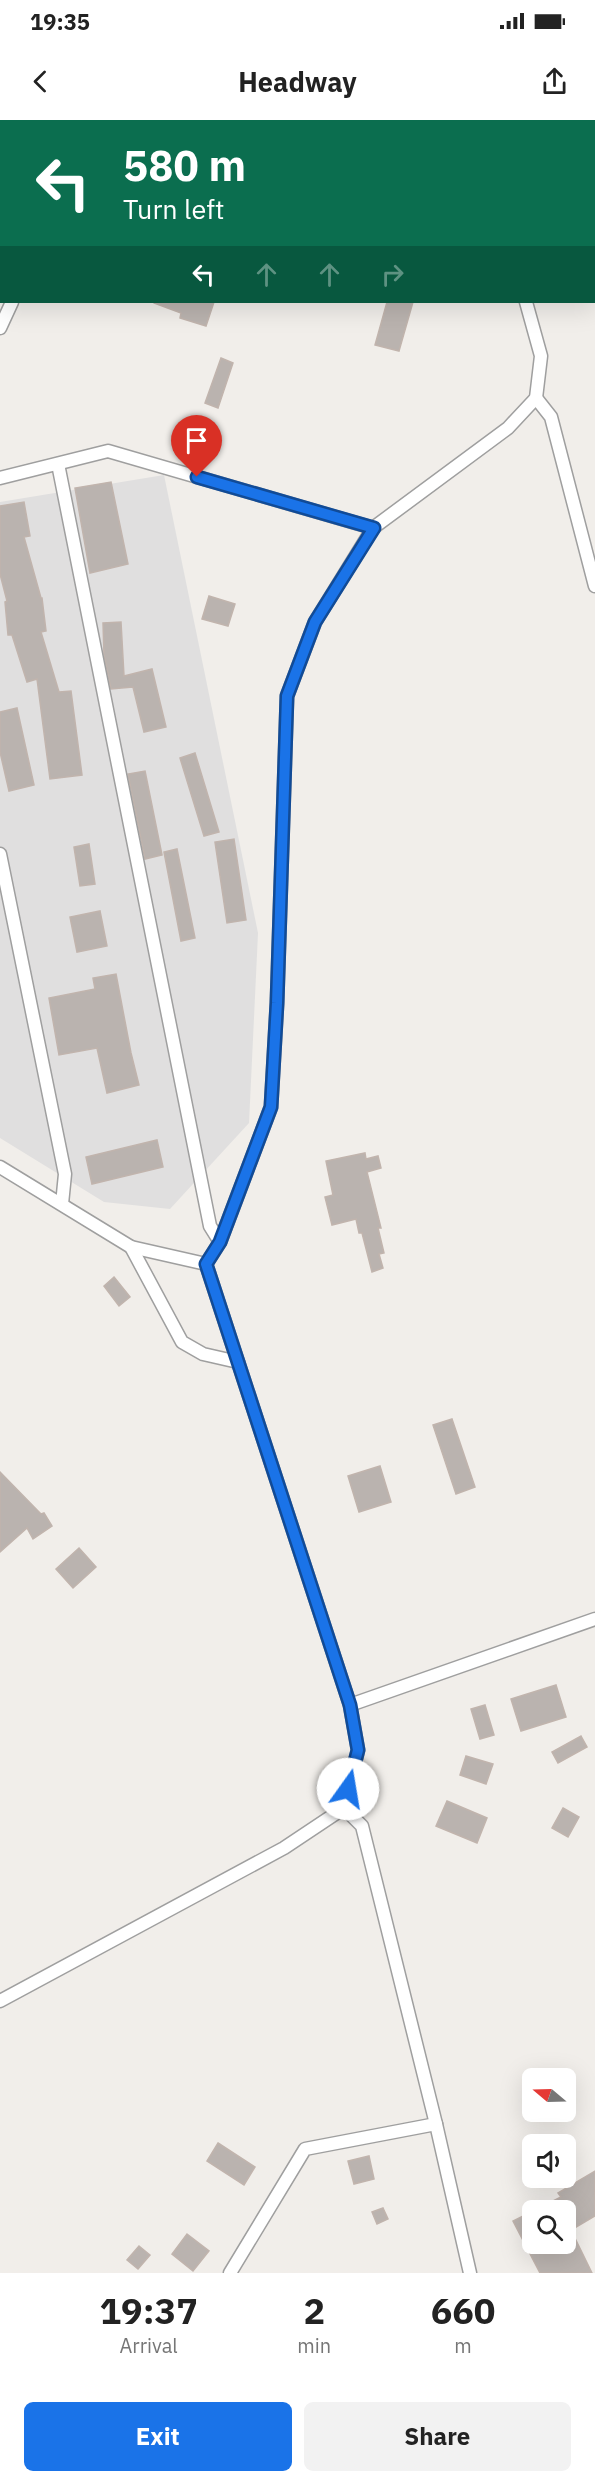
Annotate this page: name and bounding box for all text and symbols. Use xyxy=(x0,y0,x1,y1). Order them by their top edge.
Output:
text: 19:35 xyxy=(30,7,90,36)
text: Headway xyxy=(238,64,357,99)
icon: back xyxy=(24,65,57,98)
icon: share xyxy=(538,65,571,98)
text: 580 m xyxy=(123,138,246,193)
icon: left xyxy=(24,144,102,222)
text: Turn left xyxy=(123,191,224,226)
icon: left xyxy=(187,258,220,291)
icon: ahead xyxy=(250,258,283,291)
icon: ahead xyxy=(313,258,346,291)
icon: right xyxy=(376,258,409,291)
pin xyxy=(171,415,222,477)
icon: arrive xyxy=(180,424,213,457)
position arrow xyxy=(316,1757,380,1821)
north arrow xyxy=(522,2068,576,2122)
map controls xyxy=(522,2068,576,2254)
button: sound xyxy=(522,2134,576,2188)
button: search xyxy=(522,2200,576,2254)
text: 19:37 xyxy=(100,2287,198,2334)
text: 2 xyxy=(303,2287,325,2334)
text: 660 xyxy=(431,2287,495,2334)
text: Arrival xyxy=(120,2332,178,2359)
text: min xyxy=(297,2332,331,2359)
text: m xyxy=(454,2332,472,2359)
button: Exit xyxy=(24,2402,292,2471)
button: Share xyxy=(304,2402,571,2471)

